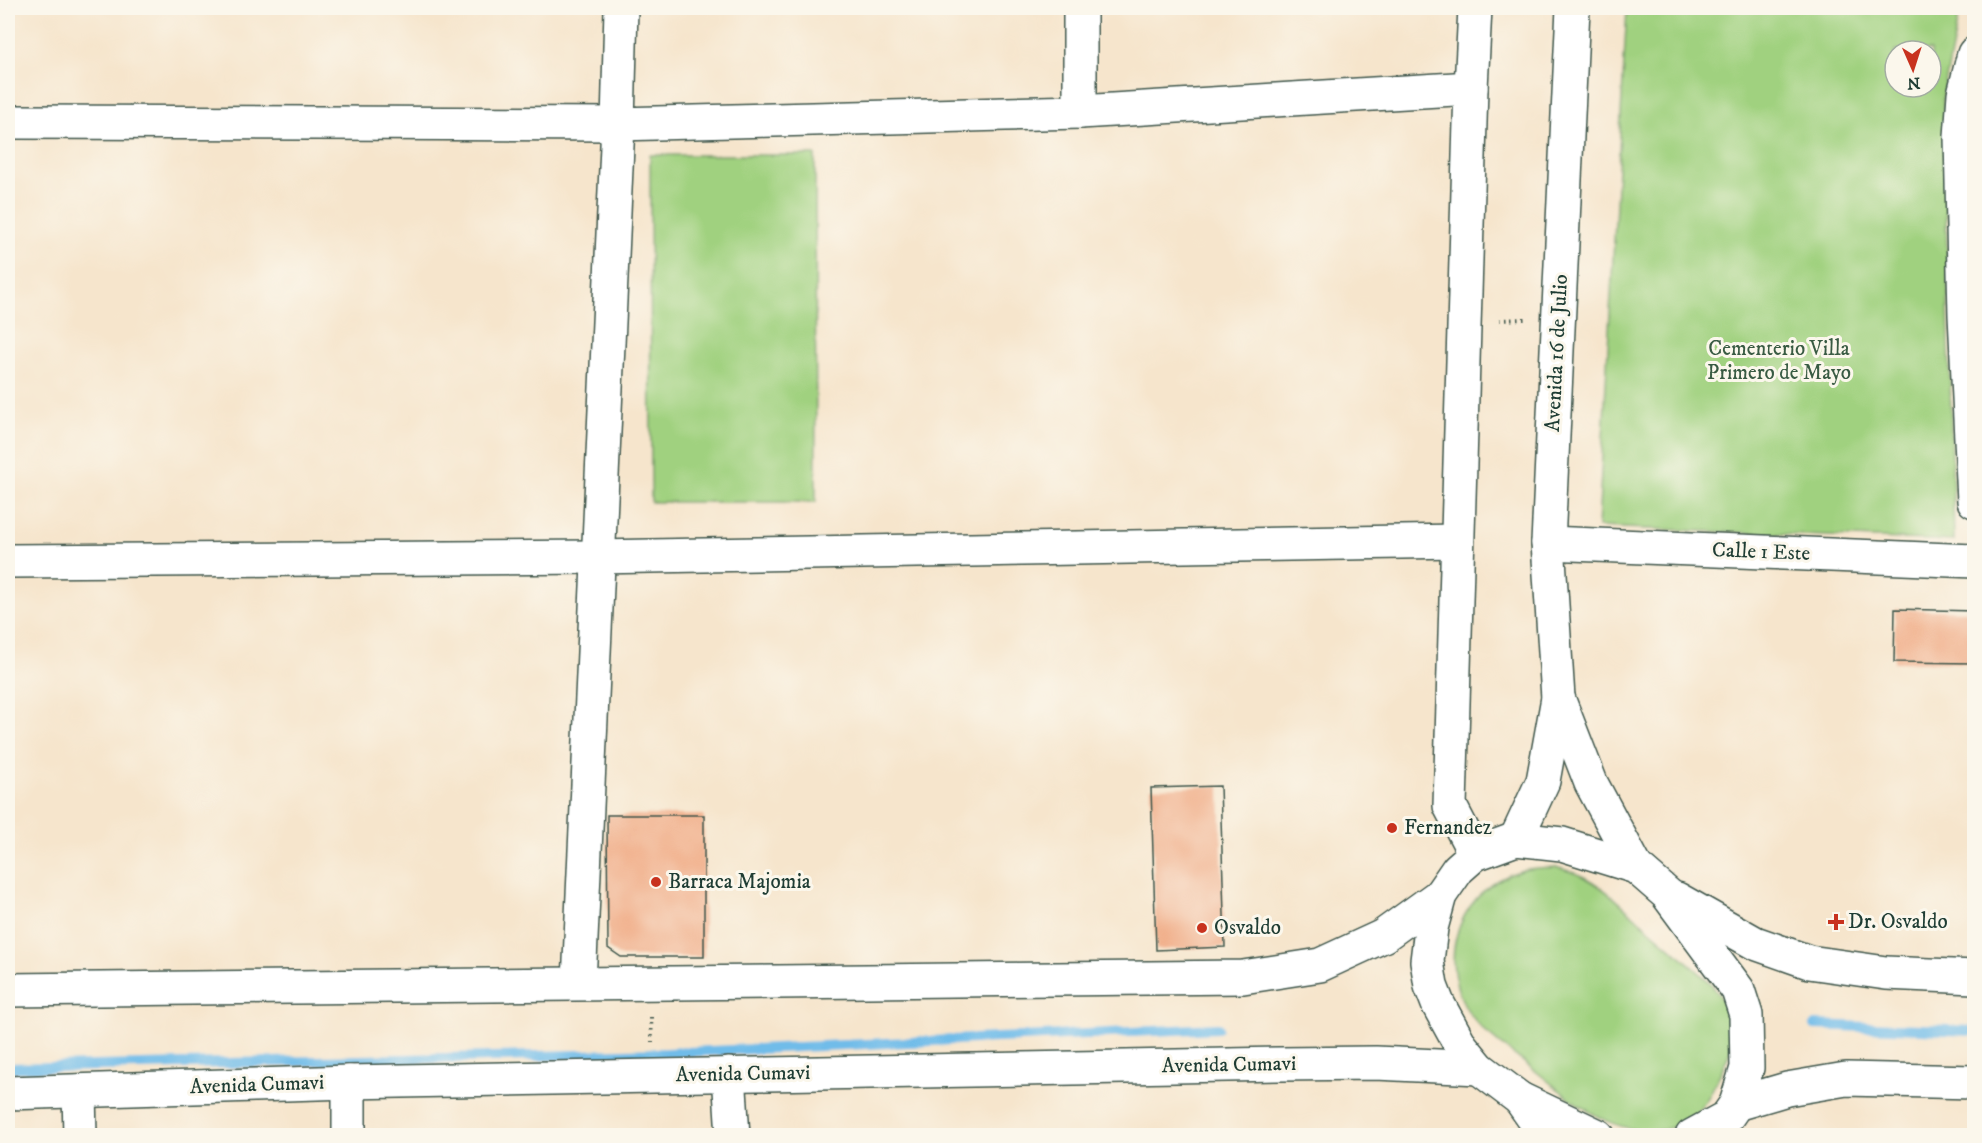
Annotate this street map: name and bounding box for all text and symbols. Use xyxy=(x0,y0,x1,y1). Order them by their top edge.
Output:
north arrow xyxy=(1883,39,1943,99)
text: N xyxy=(1907,73,1921,93)
street label: Avenida 16 de Julio xyxy=(1540,273,1574,433)
park label: Cementerio Villa Primero de Mayo xyxy=(1707,336,1851,386)
street label: Calle 1 Este xyxy=(1712,537,1811,567)
place label: Fernandez xyxy=(1404,815,1492,841)
marker: Fernandez xyxy=(1385,821,1399,835)
place label: Barraca Majomia xyxy=(668,869,811,895)
marker: Barraca Majomia xyxy=(649,875,663,889)
place label: Dr. Osvaldo xyxy=(1848,909,1948,935)
place label: Osvaldo xyxy=(1214,915,1281,941)
marker: Dr. Osvaldo xyxy=(1829,915,1843,929)
marker: Osvaldo xyxy=(1195,921,1209,935)
street label: Avenida Cumavi xyxy=(1162,1051,1296,1079)
street label: Avenida Cumavi xyxy=(676,1060,810,1088)
street label: Avenida Cumavi xyxy=(189,1070,325,1100)

